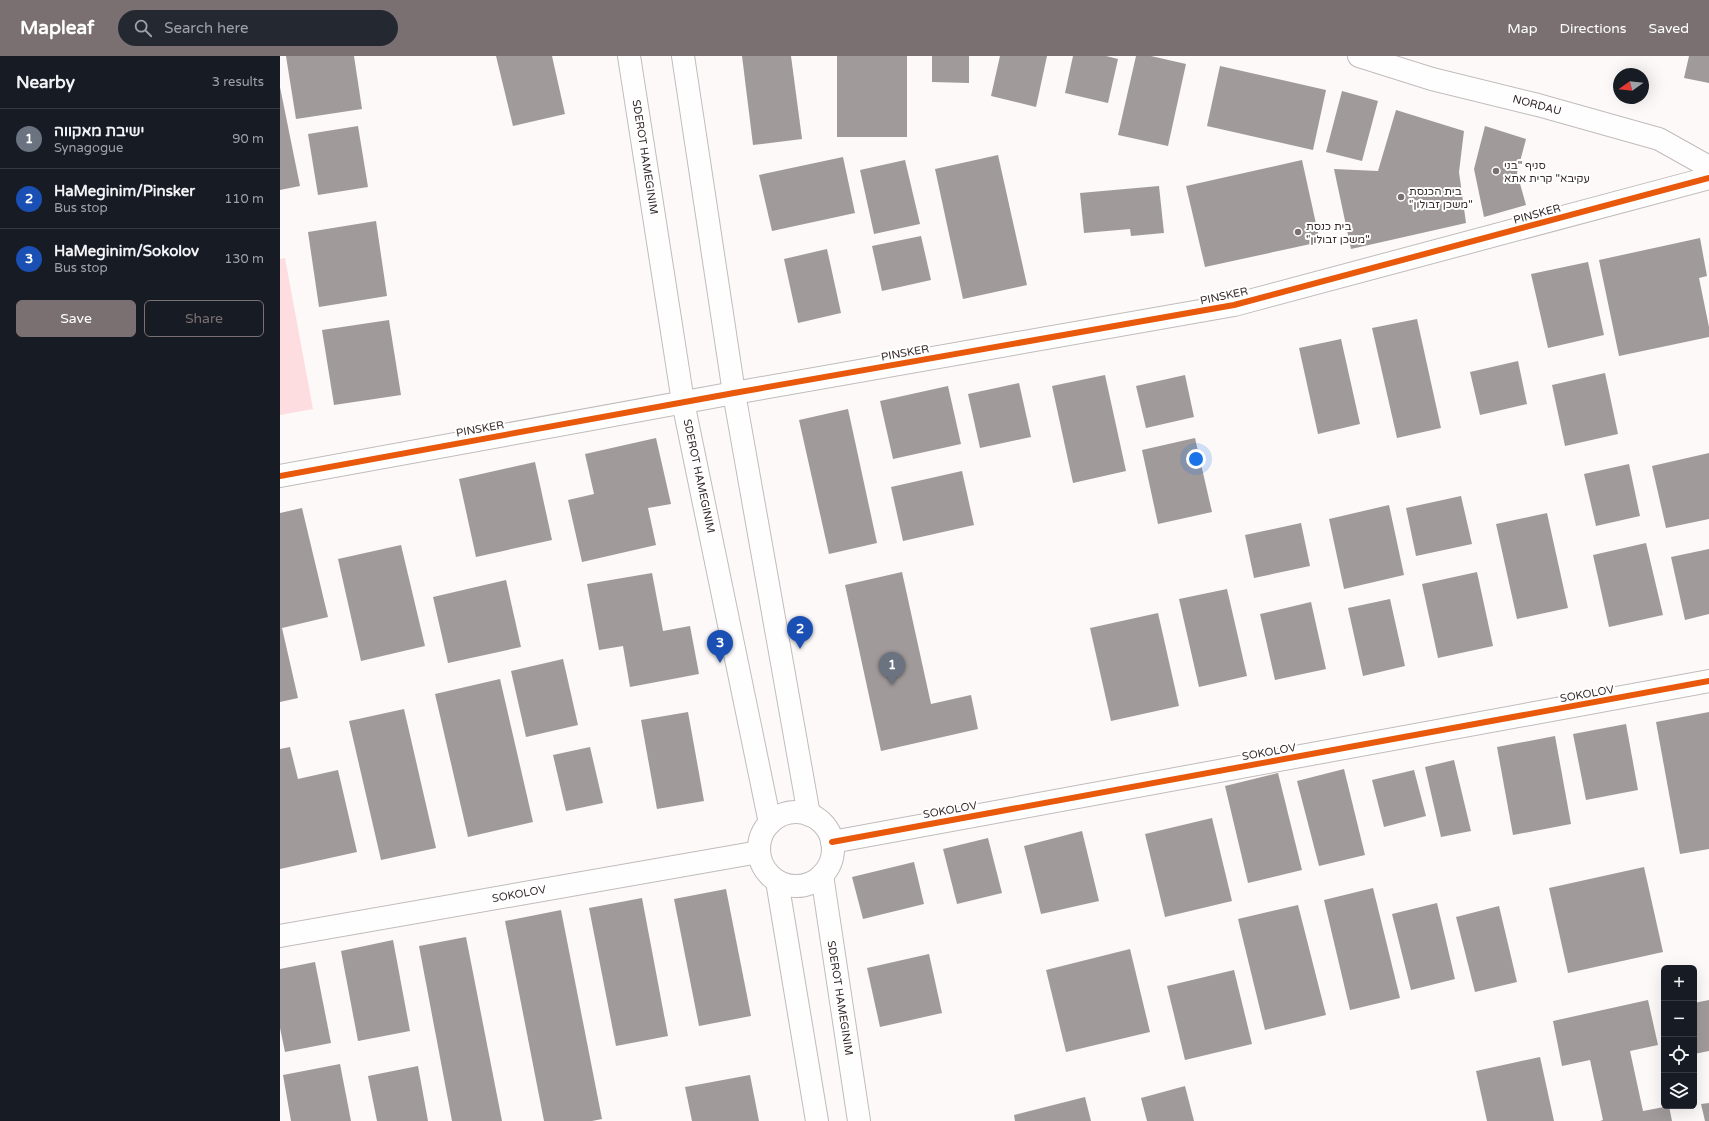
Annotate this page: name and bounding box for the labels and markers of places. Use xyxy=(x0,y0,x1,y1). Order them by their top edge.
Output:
place label: סניף "בני עקיבא" קרית אתא xyxy=(1504,159,1590,185)
marker: סניף "בני עקיבא" קרית אתא xyxy=(1491,166,1501,176)
place label: בית הכנסת "משכן זבולון" xyxy=(1409,185,1473,211)
marker: בית הכנסת "משכן זבולון" xyxy=(1396,192,1406,202)
place label: בית כנסת "משכן זבולון" xyxy=(1306,220,1370,246)
marker: בית כנסת "משכן זבולון" xyxy=(1293,227,1303,237)
pin: 2 xyxy=(787,616,813,649)
pin: 3 xyxy=(707,630,733,663)
pin: 1 xyxy=(879,652,905,685)

